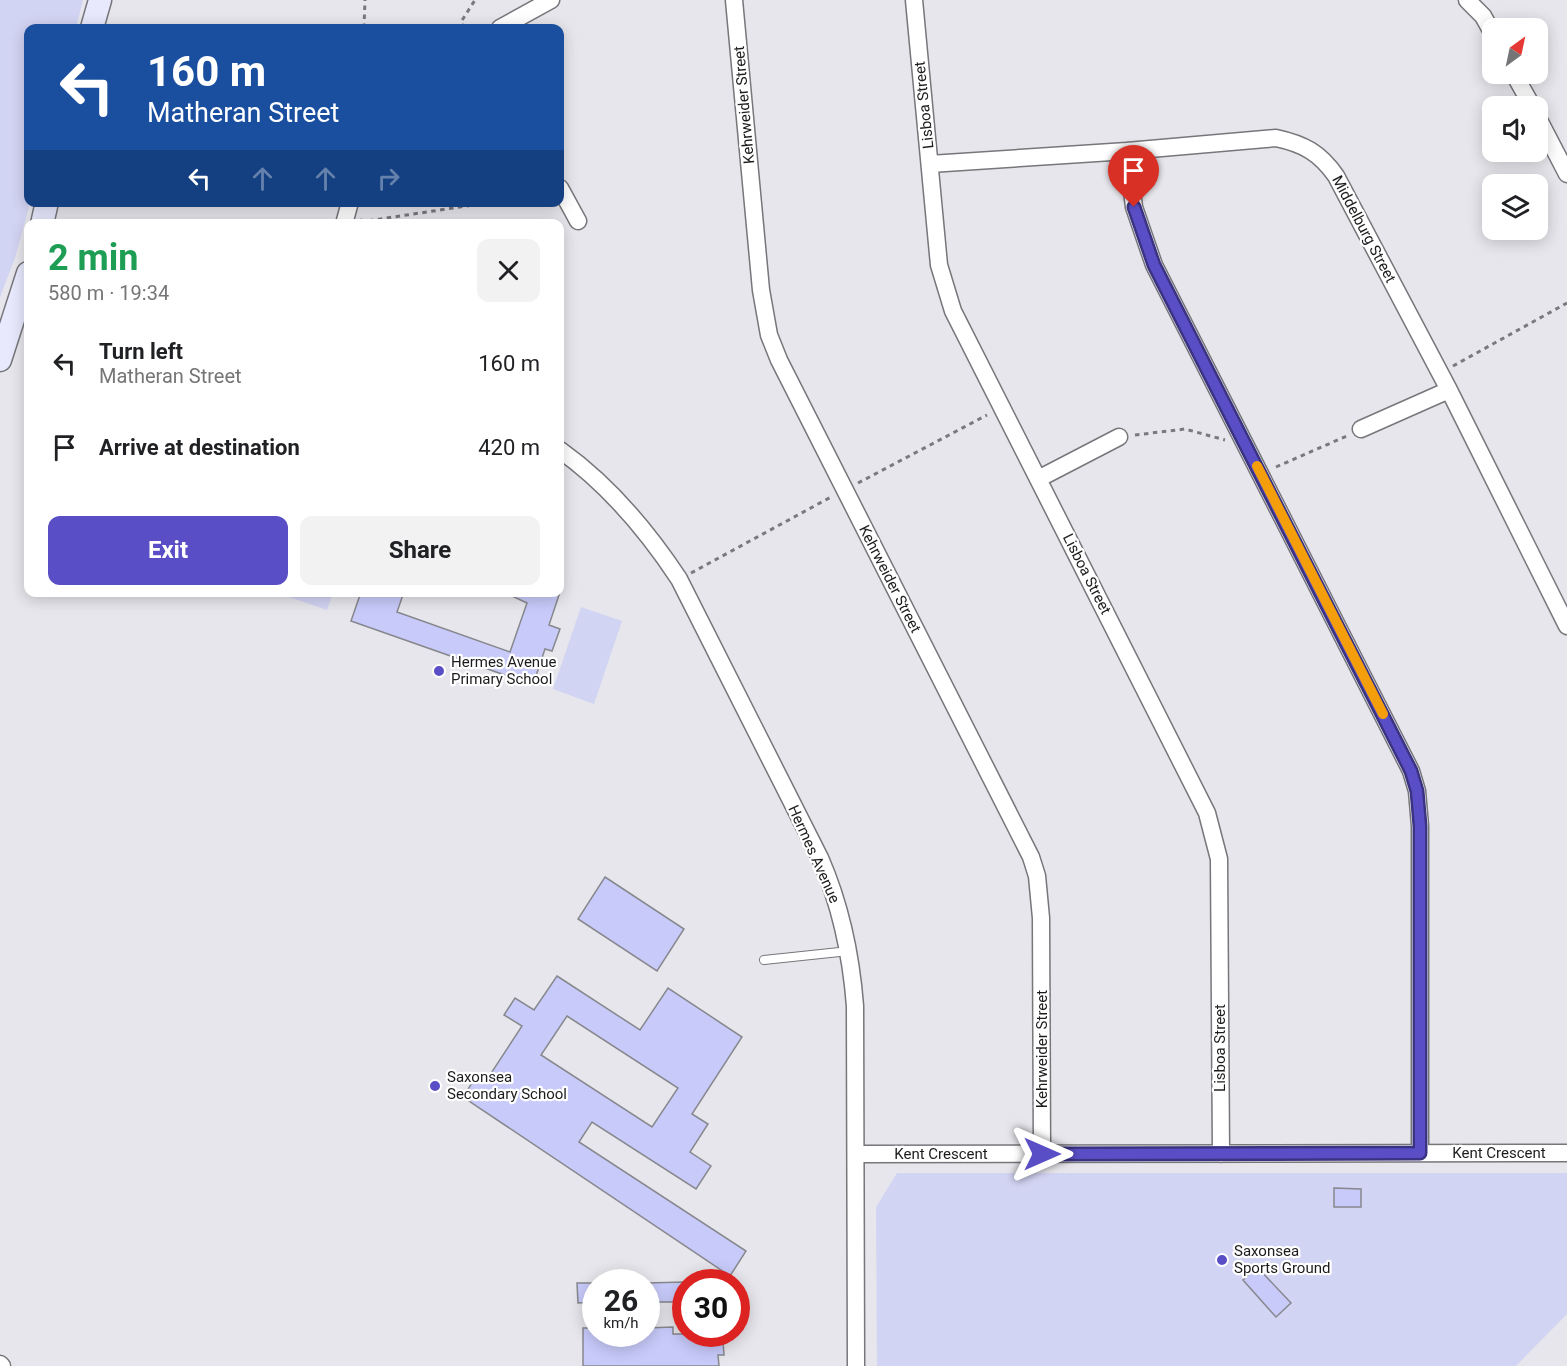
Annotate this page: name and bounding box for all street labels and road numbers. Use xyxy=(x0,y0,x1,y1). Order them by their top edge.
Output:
street label: Kehrweider Street xyxy=(730,45,758,165)
street label: Lisboa Street xyxy=(910,60,938,150)
street label: Middelburg Street xyxy=(1328,172,1400,286)
street label: Kehrweider Street xyxy=(855,522,925,636)
street label: Lisboa Street xyxy=(1059,531,1115,617)
street label: Hermes Avenue xyxy=(784,802,844,906)
street label: Kehrweider Street xyxy=(1033,990,1051,1108)
street label: Lisboa Street xyxy=(1211,1004,1229,1092)
street label: Kent Crescent xyxy=(1452,1144,1546,1162)
street label: Kent Crescent xyxy=(894,1145,988,1163)

